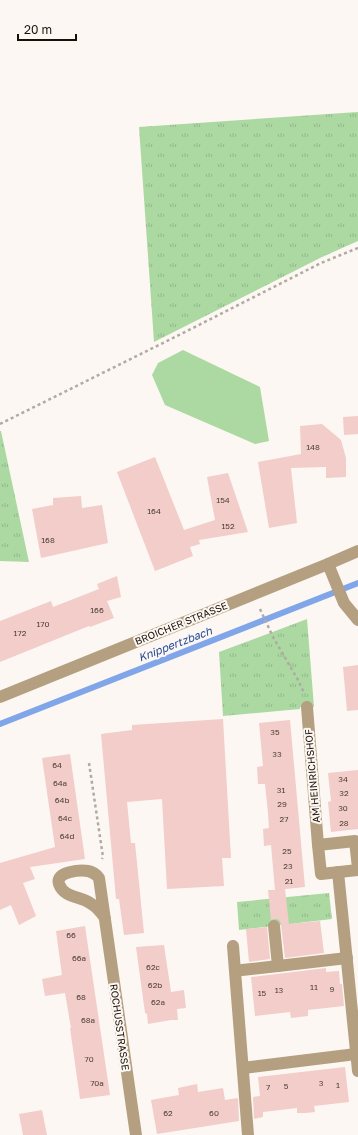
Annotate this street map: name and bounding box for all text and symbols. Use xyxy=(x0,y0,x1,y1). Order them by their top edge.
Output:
scale bar xyxy=(18,16,76,42)
text: 20 m xyxy=(24,22,52,37)
house number: 148 xyxy=(306,442,320,452)
house number: 154 xyxy=(216,495,230,505)
house number: 164 xyxy=(147,506,161,516)
house number: 152 xyxy=(221,521,235,531)
house number: 168 xyxy=(41,535,55,545)
street label: BROICHER STRASSE xyxy=(133,599,229,647)
house number: 166 xyxy=(90,605,104,615)
house number: 170 xyxy=(36,619,50,629)
water label: Knippertzbach xyxy=(136,623,215,664)
house number: 172 xyxy=(14,628,27,638)
house number: 35 xyxy=(270,727,280,737)
street label: AM HEINRICHSHOF xyxy=(302,729,322,823)
house number: 33 xyxy=(272,749,282,759)
house number: 64 xyxy=(52,760,62,770)
house number: 34 xyxy=(338,774,348,784)
house number: 64a xyxy=(53,778,67,788)
house number: 31 xyxy=(277,785,285,795)
house number: 32 xyxy=(339,788,349,798)
house number: 64b xyxy=(55,795,69,805)
house number: 29 xyxy=(277,799,287,809)
house number: 30 xyxy=(338,803,348,813)
house number: 64c xyxy=(58,813,73,823)
house number: 27 xyxy=(280,814,288,824)
house number: 28 xyxy=(339,818,349,828)
house number: 64d xyxy=(60,831,74,841)
house number: 25 xyxy=(282,846,292,856)
house number: 23 xyxy=(283,861,293,871)
house number: 21 xyxy=(285,876,293,886)
house number: 66 xyxy=(66,930,76,940)
house number: 66a xyxy=(72,953,86,963)
house number: 62c xyxy=(146,962,161,972)
house number: 62b xyxy=(148,980,162,990)
house number: 11 xyxy=(310,982,318,992)
street label: ROCHUSSTRASSE xyxy=(108,983,132,1071)
house number: 9 xyxy=(330,984,335,994)
house number: 13 xyxy=(275,985,284,995)
house number: 15 xyxy=(258,988,267,998)
house number: 68 xyxy=(76,992,86,1002)
house number: 62a xyxy=(151,997,165,1007)
house number: 68a xyxy=(81,1015,95,1025)
house number: 70 xyxy=(84,1054,94,1064)
house number: 70a xyxy=(90,1078,104,1088)
house number: 3 xyxy=(319,1078,324,1088)
house number: 1 xyxy=(336,1080,340,1090)
house number: 5 xyxy=(284,1081,289,1091)
house number: 7 xyxy=(266,1082,270,1092)
house number: 62 xyxy=(163,1108,173,1118)
house number: 60 xyxy=(209,1108,219,1118)

